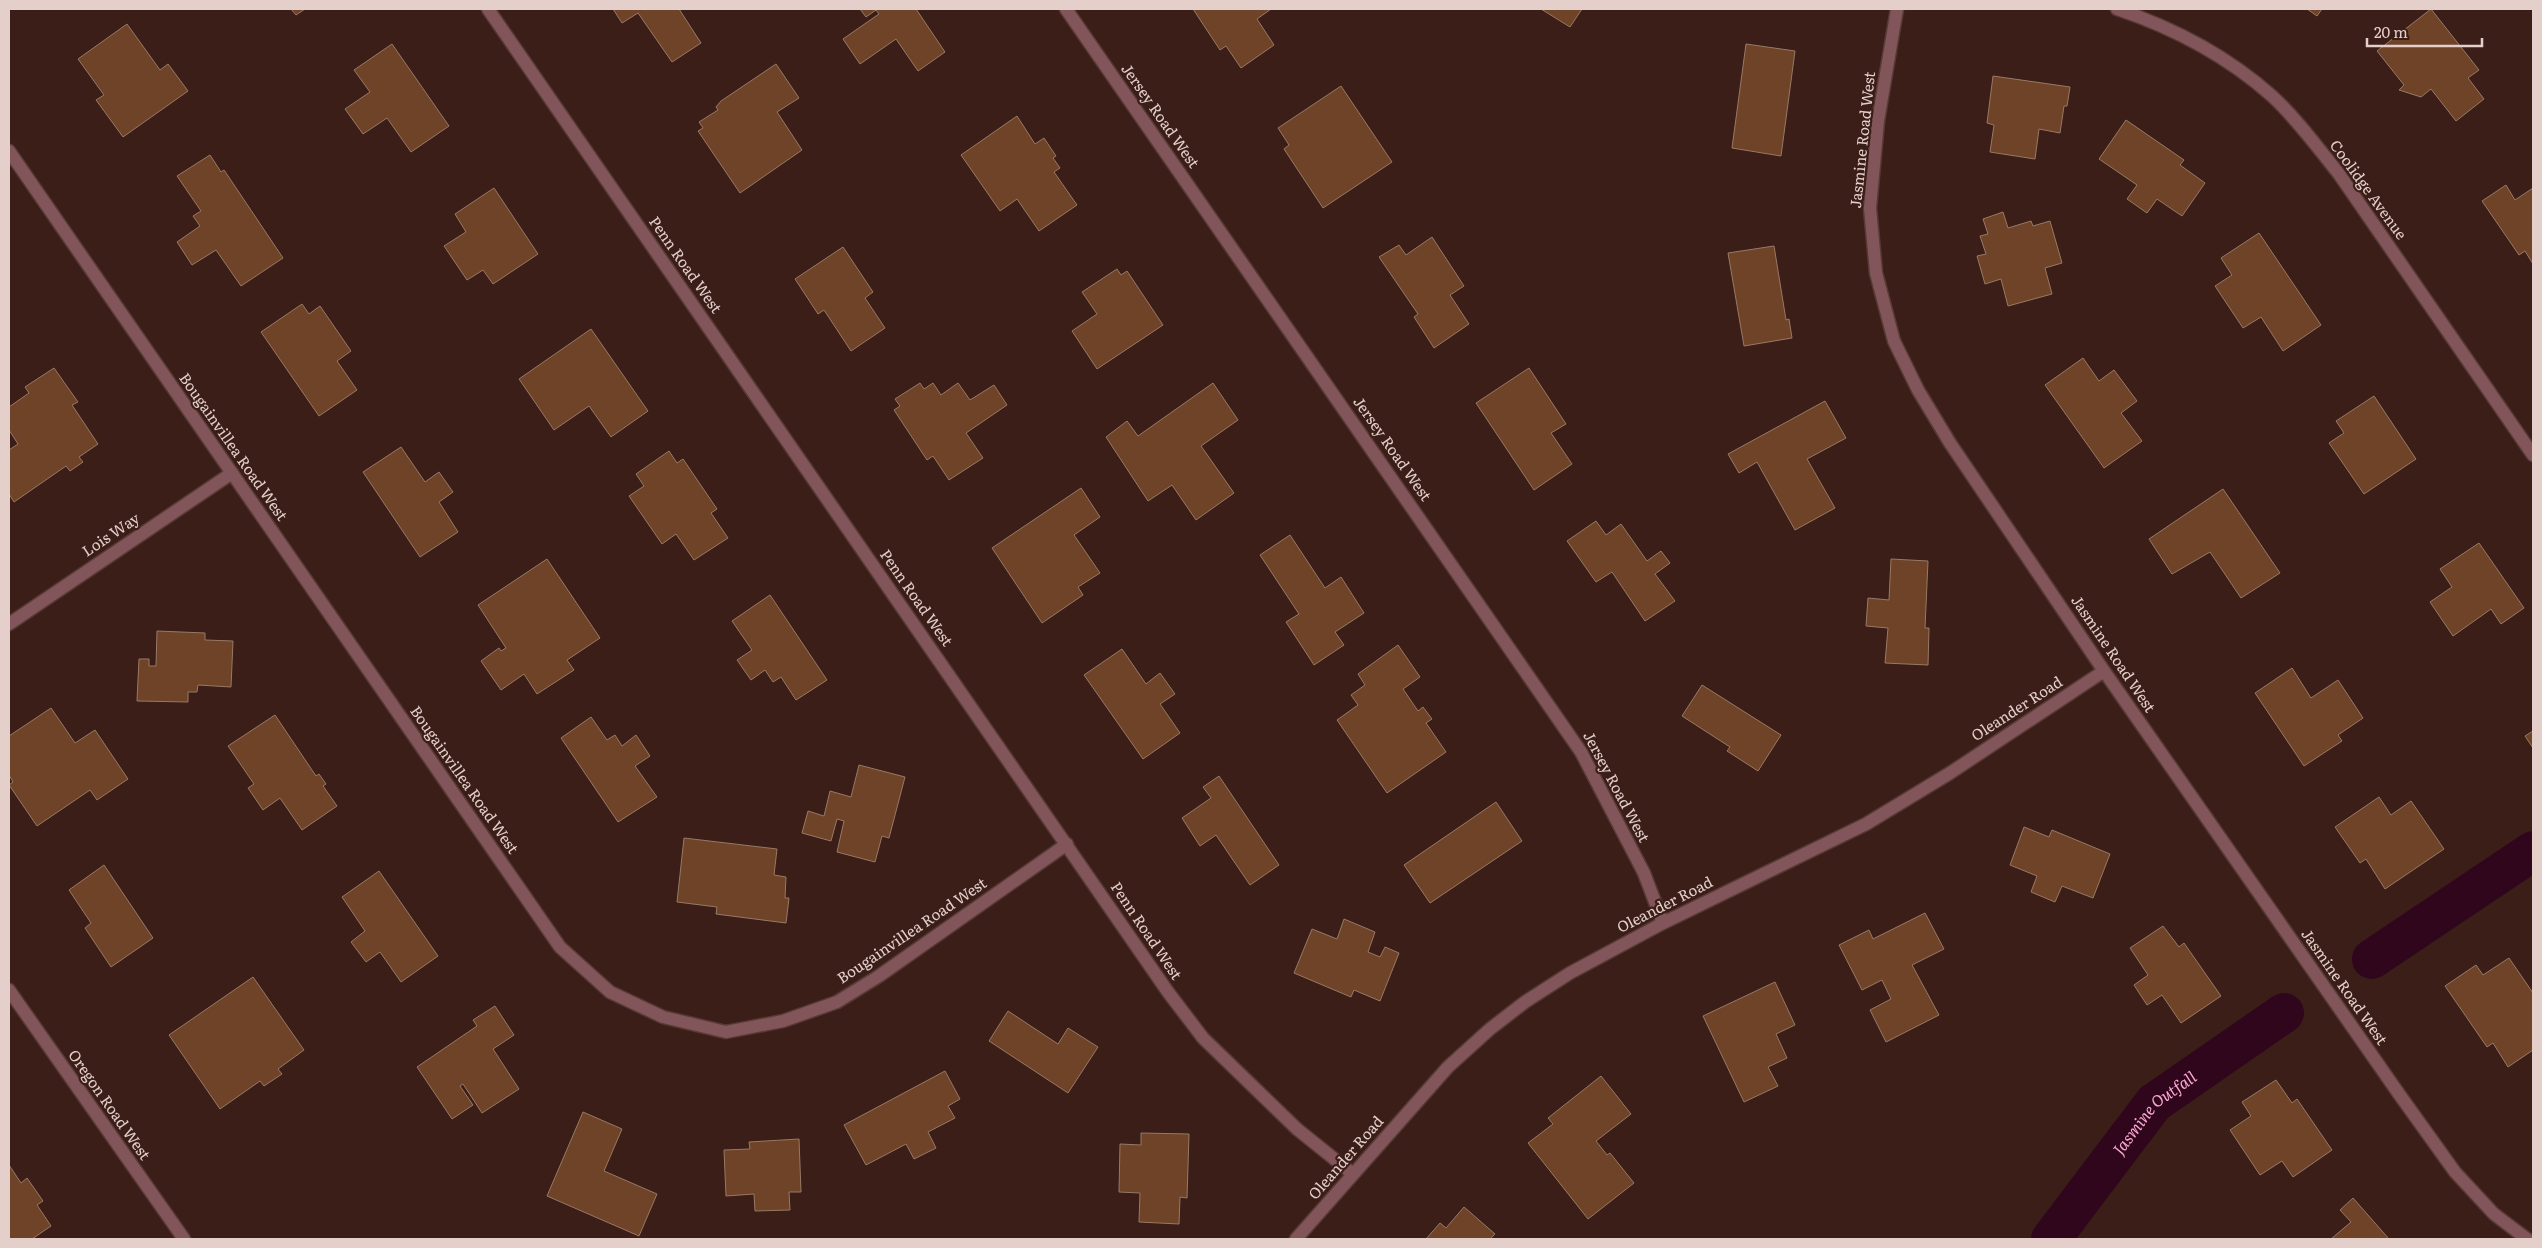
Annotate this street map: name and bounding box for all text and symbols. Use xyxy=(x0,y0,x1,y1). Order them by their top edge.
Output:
scale bar xyxy=(2367,15,2482,47)
text: 20 m xyxy=(2374,20,2408,43)
street label: Jersey Road West xyxy=(1116,58,1206,172)
street label: Jasmine Road West xyxy=(1843,70,1880,209)
street label: Coolidge Avenue xyxy=(2325,134,2413,244)
street label: Penn Road West xyxy=(644,211,728,317)
street label: Bougainvillea Road West xyxy=(174,367,294,525)
street label: Jersey Road West xyxy=(1348,391,1438,505)
street label: Lois Way xyxy=(77,506,144,562)
street label: Penn Road West xyxy=(875,544,959,650)
street label: Jasmine Road West xyxy=(2066,590,2162,717)
street label: Oleander Road xyxy=(1966,670,2066,746)
street label: Bougainvillea Road West xyxy=(405,700,525,858)
street label: Jersey Road West xyxy=(1578,727,1656,846)
street label: Oleander Road xyxy=(1612,870,1716,938)
street label: Bougainvillea Road West xyxy=(832,871,991,989)
street label: Penn Road West xyxy=(1106,876,1189,984)
street label: Jasmine Road West xyxy=(2296,923,2394,1049)
street label: Oregon Road West xyxy=(63,1044,157,1164)
water label: Jasmine Outfall xyxy=(2106,1064,2201,1159)
street label: Oleander Road xyxy=(1302,1110,1388,1204)

